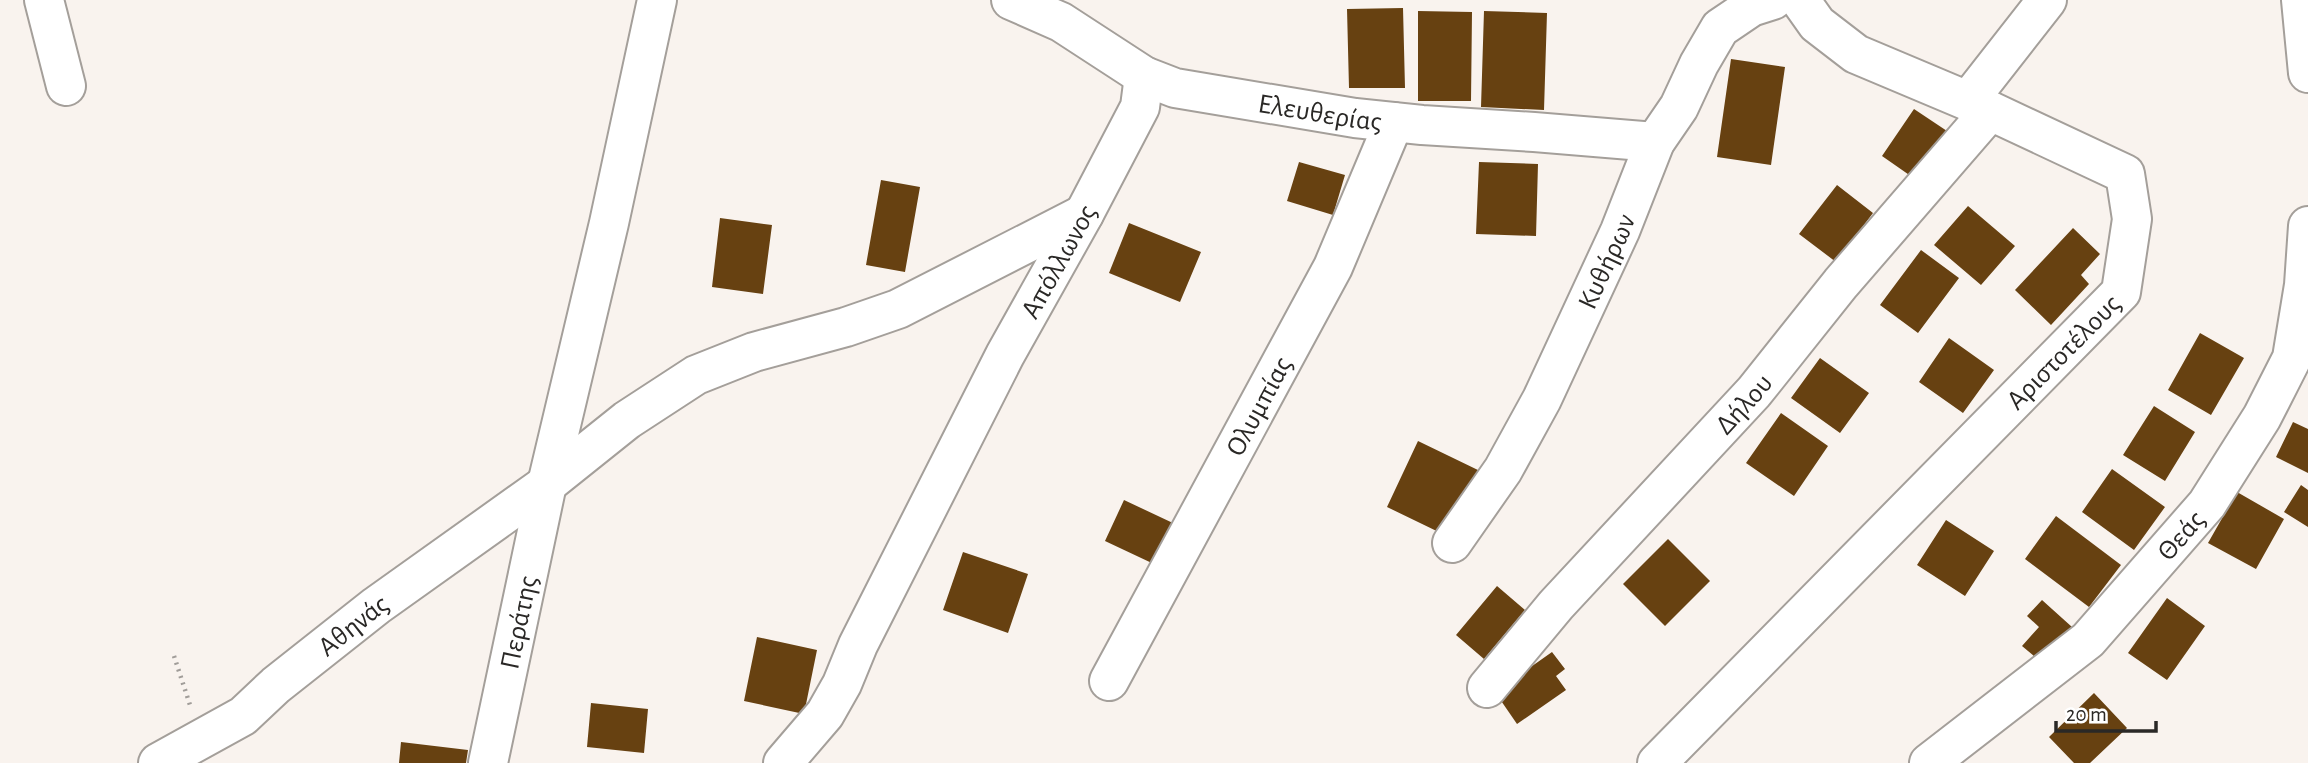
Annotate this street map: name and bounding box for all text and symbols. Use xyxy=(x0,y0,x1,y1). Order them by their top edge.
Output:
street label: Ελευθερίας xyxy=(1256,90,1383,137)
street label: Απόλλωνος xyxy=(1017,201,1102,324)
street label: Κυθήρων xyxy=(1574,211,1641,314)
street label: Αριστοτέλους xyxy=(2002,290,2126,416)
street label: Ολυμπίας xyxy=(1222,352,1298,461)
street label: Δήλου xyxy=(1711,369,1779,440)
street label: Θεάς xyxy=(2153,506,2211,566)
street label: Περάτης xyxy=(496,573,543,672)
street label: Αθηνάς xyxy=(313,590,394,662)
scale bar xyxy=(2056,690,2156,734)
text: 20 m xyxy=(2066,704,2107,725)

